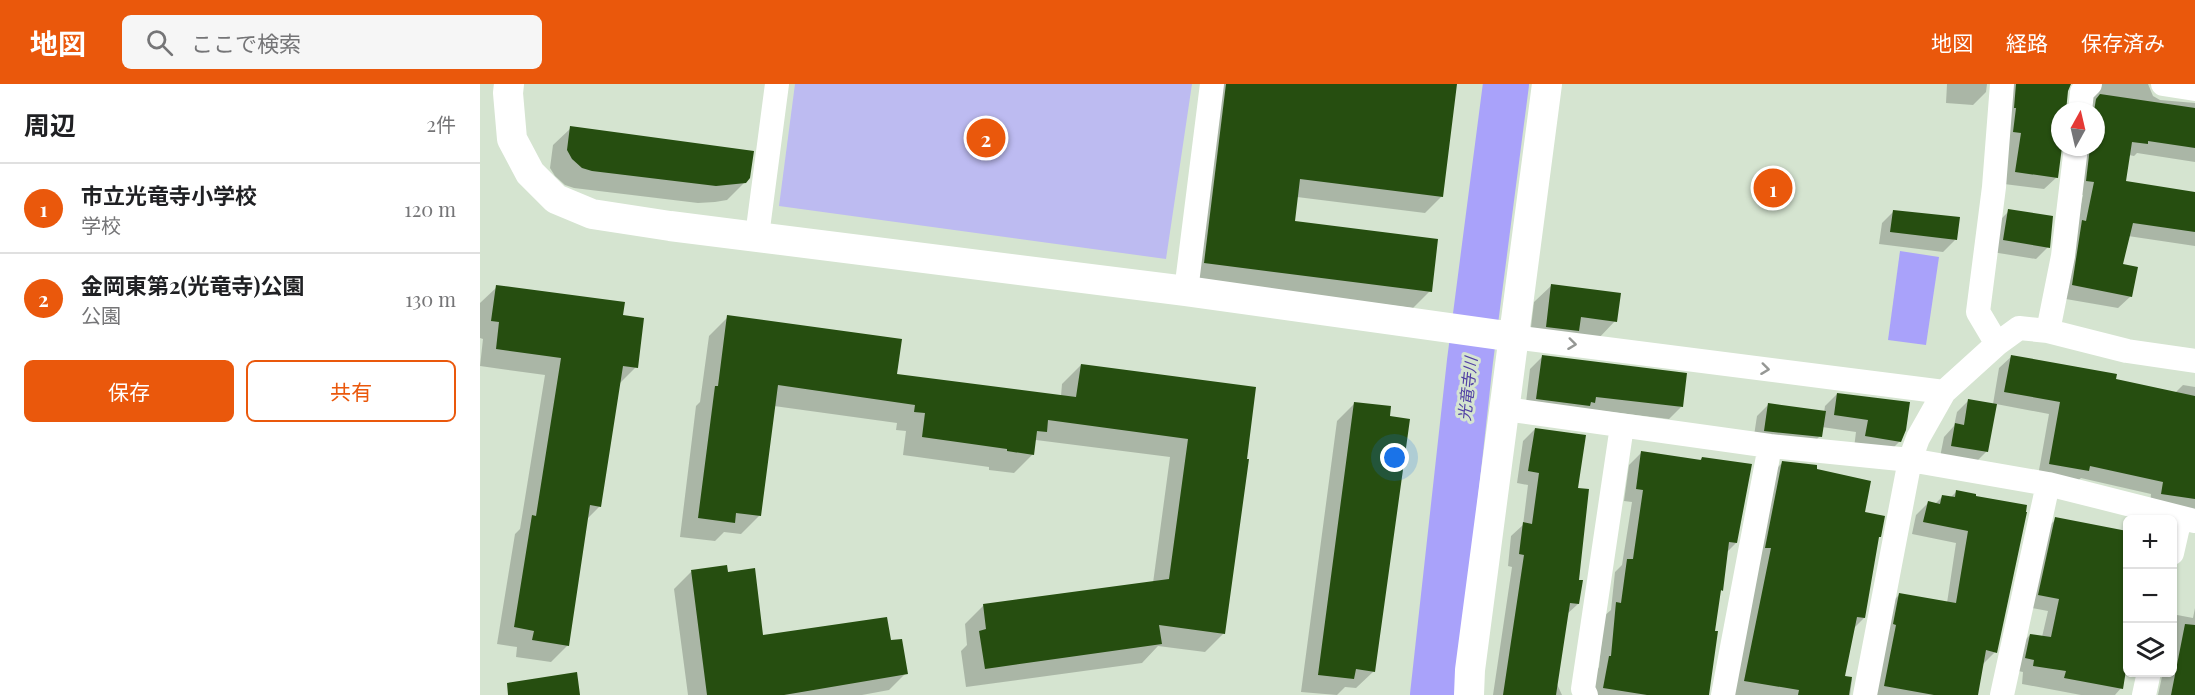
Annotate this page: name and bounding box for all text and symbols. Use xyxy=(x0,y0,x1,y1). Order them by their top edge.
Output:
search box xyxy=(122,15,542,69)
text: 地図 xyxy=(30,24,86,61)
icon: search xyxy=(143,26,176,59)
text: ここで検索 xyxy=(191,28,301,58)
text: 地図 xyxy=(1931,28,1973,56)
text: 経路 xyxy=(2006,28,2048,56)
text: 保存済み xyxy=(2081,28,2165,56)
north arrow xyxy=(2051,102,2105,156)
text: 周辺 xyxy=(24,107,76,142)
text: 2件 xyxy=(426,110,456,137)
pin: 2 xyxy=(966,116,1006,160)
pin: 1 xyxy=(1754,166,1792,210)
text: 市立光竜寺小学校 xyxy=(81,180,257,210)
text: 1 xyxy=(40,195,47,222)
text: 120 m xyxy=(404,195,456,222)
text: 学校 xyxy=(81,211,121,238)
text: 金岡東第2(光竜寺)公園 xyxy=(81,270,305,300)
text: 2 xyxy=(38,285,49,312)
text: 130 m xyxy=(405,285,456,312)
text: 公園 xyxy=(81,301,121,328)
one-way arrow xyxy=(1567,337,1577,350)
water label: 光竜寺川 xyxy=(1453,354,1481,422)
button: 保存 xyxy=(24,360,234,422)
button: 共有 xyxy=(246,360,456,422)
one-way arrow xyxy=(1761,362,1770,375)
your location xyxy=(1380,443,1409,472)
map controls xyxy=(2123,515,2177,677)
button: + xyxy=(2123,515,2177,569)
button: − xyxy=(2123,569,2177,623)
button: layers xyxy=(2123,623,2177,677)

